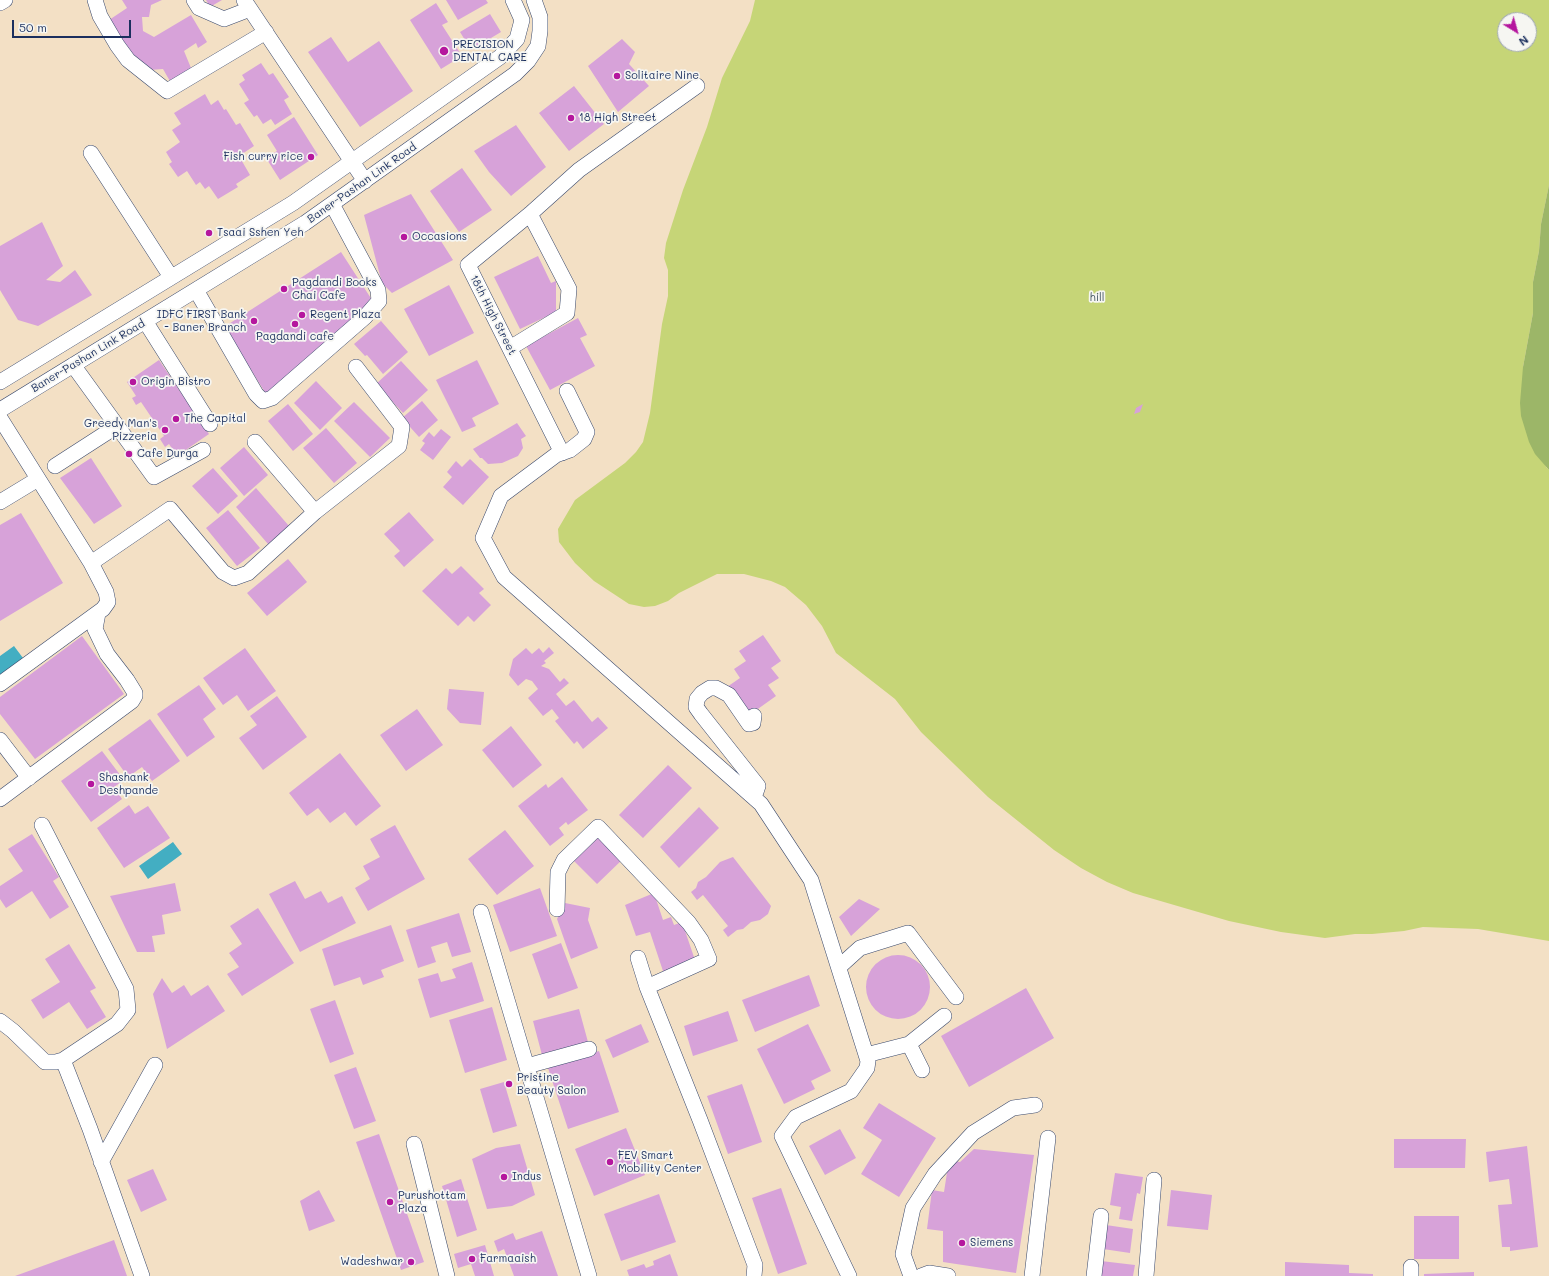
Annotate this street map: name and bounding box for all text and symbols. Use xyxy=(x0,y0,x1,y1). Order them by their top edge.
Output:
scale bar xyxy=(14,12,133,38)
north arrow xyxy=(1497,12,1537,52)
text: 50 m xyxy=(19,19,47,35)
text: N xyxy=(1516,33,1532,50)
place label: PRECISION DENTAL CARE xyxy=(453,38,527,64)
marker: PRECISION DENTAL CARE xyxy=(438,45,450,57)
place label: Solitaire Nine xyxy=(625,69,699,83)
marker: Solitaire Nine xyxy=(612,71,622,81)
place label: 18 High Street xyxy=(579,111,656,125)
marker: 18 High Street xyxy=(566,113,576,123)
street label: Baner-Pashan Link Road xyxy=(305,140,419,226)
place label: Fish curry rice xyxy=(223,150,303,164)
marker: Fish curry rice xyxy=(306,152,316,162)
place label: Tsaai Sshen Yeh xyxy=(217,226,303,240)
marker: Tsaai Sshen Yeh xyxy=(204,228,214,238)
place label: Occasions xyxy=(412,230,467,244)
marker: Occasions xyxy=(399,232,409,242)
street label: 18th High Street xyxy=(467,273,519,357)
place label: Pagdandi Books Chai Cafe xyxy=(292,276,377,302)
marker: Pagdandi Books Chai Cafe xyxy=(279,284,289,294)
park label: hill xyxy=(1089,291,1105,305)
place label: IDFC FIRST Bank - Baner Branch xyxy=(157,308,246,334)
place label: Regent Plaza xyxy=(310,308,381,322)
marker: Regent Plaza xyxy=(297,310,307,320)
marker: IDFC FIRST Bank - Baner Branch xyxy=(249,316,259,326)
street label: Baner-Pashan Link Road xyxy=(29,317,147,395)
marker: Pagdandi cafe xyxy=(290,319,300,329)
place label: Pagdandi cafe xyxy=(256,330,334,344)
place label: Origin Bistro xyxy=(141,375,210,389)
marker: Origin Bistro xyxy=(128,377,138,387)
place label: The Capital xyxy=(184,412,246,426)
marker: The Capital xyxy=(171,414,181,424)
place label: Greedy Man's Pizzeria xyxy=(84,417,157,443)
marker: Greedy Man's Pizzeria xyxy=(160,425,170,435)
place label: Cafe Durga xyxy=(137,447,199,461)
marker: Cafe Durga xyxy=(124,449,134,459)
place label: Shashank Deshpande xyxy=(99,771,158,797)
marker: Shashank Deshpande xyxy=(86,779,96,789)
place label: Pristine Beauty Salon xyxy=(517,1071,586,1097)
marker: Pristine Beauty Salon xyxy=(504,1079,514,1089)
place label: FEV Smart Mobility Center xyxy=(618,1149,702,1175)
marker: FEV Smart Mobility Center xyxy=(605,1157,615,1167)
place label: Indus xyxy=(512,1170,541,1184)
marker: Indus xyxy=(499,1172,509,1182)
place label: Purushottam Plaza xyxy=(398,1189,466,1215)
marker: Purushottam Plaza xyxy=(385,1197,395,1207)
place label: Siemens xyxy=(970,1236,1013,1250)
marker: Siemens xyxy=(957,1238,967,1248)
place label: Farmaaish xyxy=(480,1252,536,1266)
marker: Farmaaish xyxy=(467,1254,477,1264)
place label: Wadeshwar xyxy=(340,1255,403,1269)
marker: Wadeshwar xyxy=(406,1257,416,1267)

